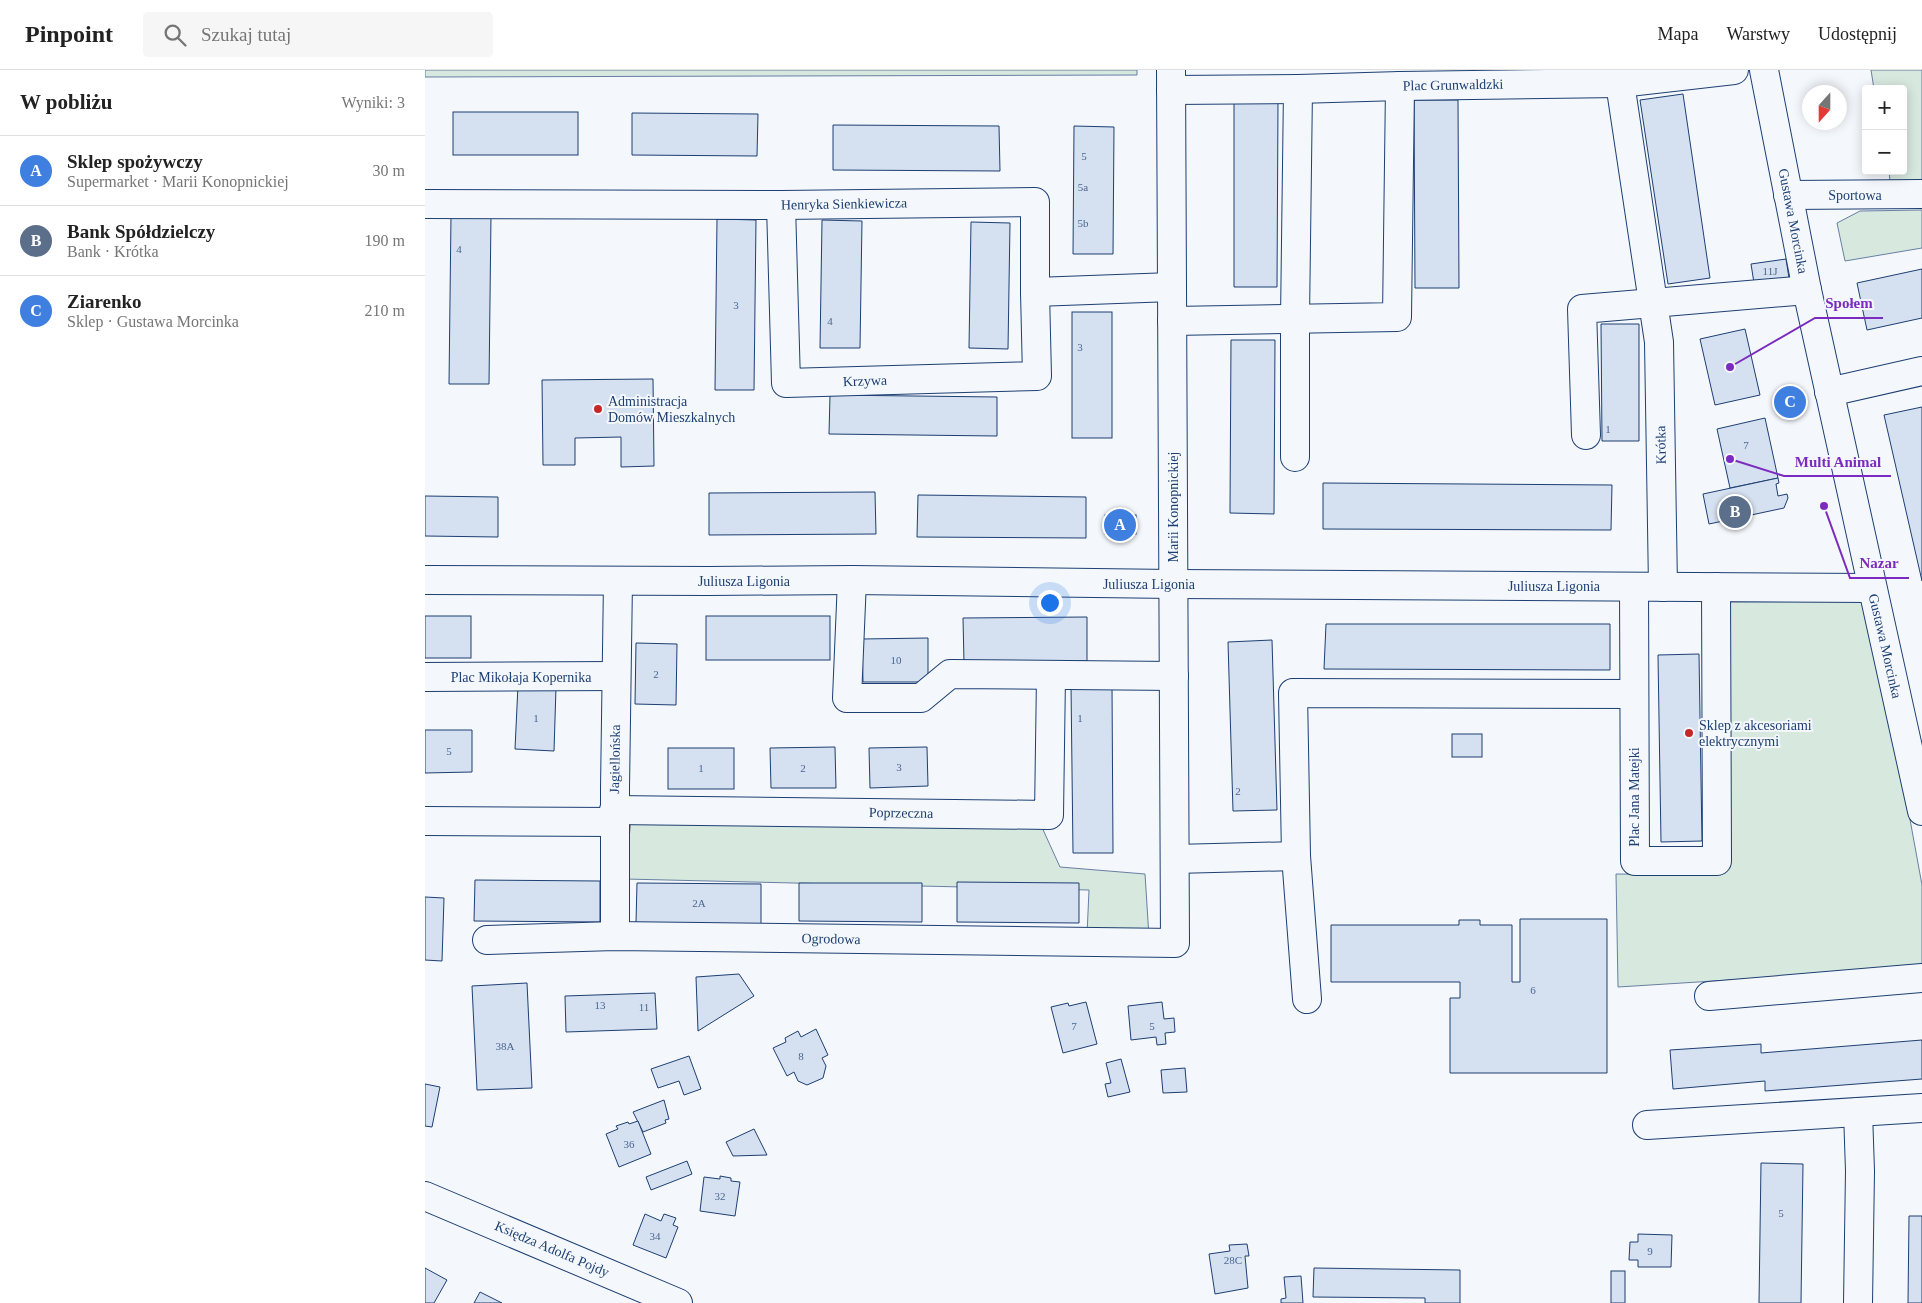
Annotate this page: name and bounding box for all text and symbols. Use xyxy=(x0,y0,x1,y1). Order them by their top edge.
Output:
search box xyxy=(143,12,493,57)
text: Pinpoint xyxy=(25,21,113,47)
icon: search xyxy=(161,21,189,49)
text: Szukaj tutaj xyxy=(201,24,291,45)
text: Mapa xyxy=(1657,24,1698,44)
text: Warstwy xyxy=(1726,24,1790,44)
text: Udostępnij xyxy=(1818,24,1897,44)
street label: Plac Grunwaldzki xyxy=(1403,77,1504,93)
north arrow xyxy=(1802,85,1847,130)
map controls xyxy=(1862,85,1907,175)
button: + xyxy=(1862,85,1907,130)
text: W pobliżu xyxy=(20,90,112,114)
text: Wyniki: 3 xyxy=(342,94,405,111)
button: − xyxy=(1862,130,1907,175)
house number: 5 xyxy=(1081,150,1087,162)
text: Sklep spożywczy xyxy=(67,151,203,172)
text: A xyxy=(30,162,42,179)
text: 30 m xyxy=(373,162,405,179)
street label: Gustawa Morcinka xyxy=(1775,167,1811,276)
text: Supermarket · Marii Konopnickiej xyxy=(67,173,289,190)
house number: 5a xyxy=(1078,181,1088,193)
street label: Sportowa xyxy=(1828,188,1883,203)
street label: Henryka Sienkiewicza xyxy=(781,195,908,213)
house number: 5b xyxy=(1078,217,1089,229)
text: Bank Spółdzielczy xyxy=(67,221,215,242)
text: B xyxy=(31,232,41,249)
text: 190 m xyxy=(365,232,405,249)
text: Bank · Krótka xyxy=(67,243,159,260)
house number: 4 xyxy=(456,243,462,255)
house number: 11J xyxy=(1763,265,1778,277)
callout: Społem xyxy=(1815,288,1883,318)
text: Ziarenko xyxy=(67,291,142,312)
text: Społem xyxy=(1825,295,1873,311)
house number: 3 xyxy=(733,299,739,311)
text: C xyxy=(30,302,42,319)
text: 210 m xyxy=(365,302,405,319)
text: Sklep · Gustawa Morcinka xyxy=(67,313,239,330)
house number: 4 xyxy=(827,315,833,327)
house number: 3 xyxy=(1077,341,1083,353)
street label: Krzywa xyxy=(843,373,888,389)
pin: C xyxy=(1774,383,1806,421)
place label: Administracja Domów Mieszkalnych xyxy=(608,394,735,425)
marker: Administracja Domów Mieszkalnych xyxy=(592,403,604,415)
house number: 1 xyxy=(1605,423,1611,435)
street label: Krótka xyxy=(1653,425,1669,465)
house number: 7 xyxy=(1743,439,1749,451)
callout: Multi Animal xyxy=(1784,446,1891,476)
street label: Marii Konopnickiej xyxy=(1166,452,1181,562)
text: Multi Animal xyxy=(1795,454,1881,470)
pin: B xyxy=(1719,493,1751,531)
pin: A xyxy=(1104,506,1136,544)
callout: Nazar xyxy=(1850,548,1909,578)
text: Nazar xyxy=(1859,555,1899,571)
street label: Juliusza Ligonia xyxy=(698,574,791,589)
street label: Juliusza Ligonia xyxy=(1103,577,1196,592)
street label: Juliusza Ligonia xyxy=(1508,579,1601,594)
your location xyxy=(1037,590,1063,616)
street label: Gustawa Morcinka xyxy=(1866,592,1905,701)
house number: 10 xyxy=(891,654,902,666)
house number: 2 xyxy=(653,668,659,680)
street label: Plac Mikołaja Kopernika xyxy=(451,670,592,685)
house number: 1 xyxy=(533,712,539,724)
house number: 1 xyxy=(1077,712,1083,724)
place label: Sklep z akcesoriami elektrycznymi xyxy=(1699,718,1812,749)
street label: Jagiellońska xyxy=(607,723,623,794)
marker: Sklep z akcesoriami elektrycznymi xyxy=(1683,727,1695,739)
house number: 5 xyxy=(446,745,452,757)
street label: Plac Jana Matejki xyxy=(1627,747,1642,847)
house number: 3 xyxy=(896,761,902,773)
house number: 1 xyxy=(698,762,704,774)
house number: 2 xyxy=(800,762,806,774)
house number: 2 xyxy=(1235,785,1241,797)
street label: Poprzeczna xyxy=(869,805,934,821)
house number: 2A xyxy=(692,897,706,909)
street label: Ogrodowa xyxy=(801,931,861,947)
house number: 6 xyxy=(1530,984,1536,996)
house number: 13 xyxy=(595,999,606,1011)
house number: 11 xyxy=(639,1001,649,1013)
house number: 7 xyxy=(1071,1020,1077,1032)
house number: 5 xyxy=(1149,1020,1155,1032)
house number: 38A xyxy=(496,1040,515,1052)
house number: 8 xyxy=(798,1050,804,1062)
house number: 36 xyxy=(624,1138,635,1150)
house number: 32 xyxy=(715,1190,726,1202)
house number: 5 xyxy=(1778,1207,1784,1219)
street label: Księdza Adolfa Pojdy xyxy=(493,1218,611,1280)
house number: 34 xyxy=(650,1230,661,1242)
house number: 9 xyxy=(1647,1245,1653,1257)
house number: 28C xyxy=(1224,1254,1242,1266)

